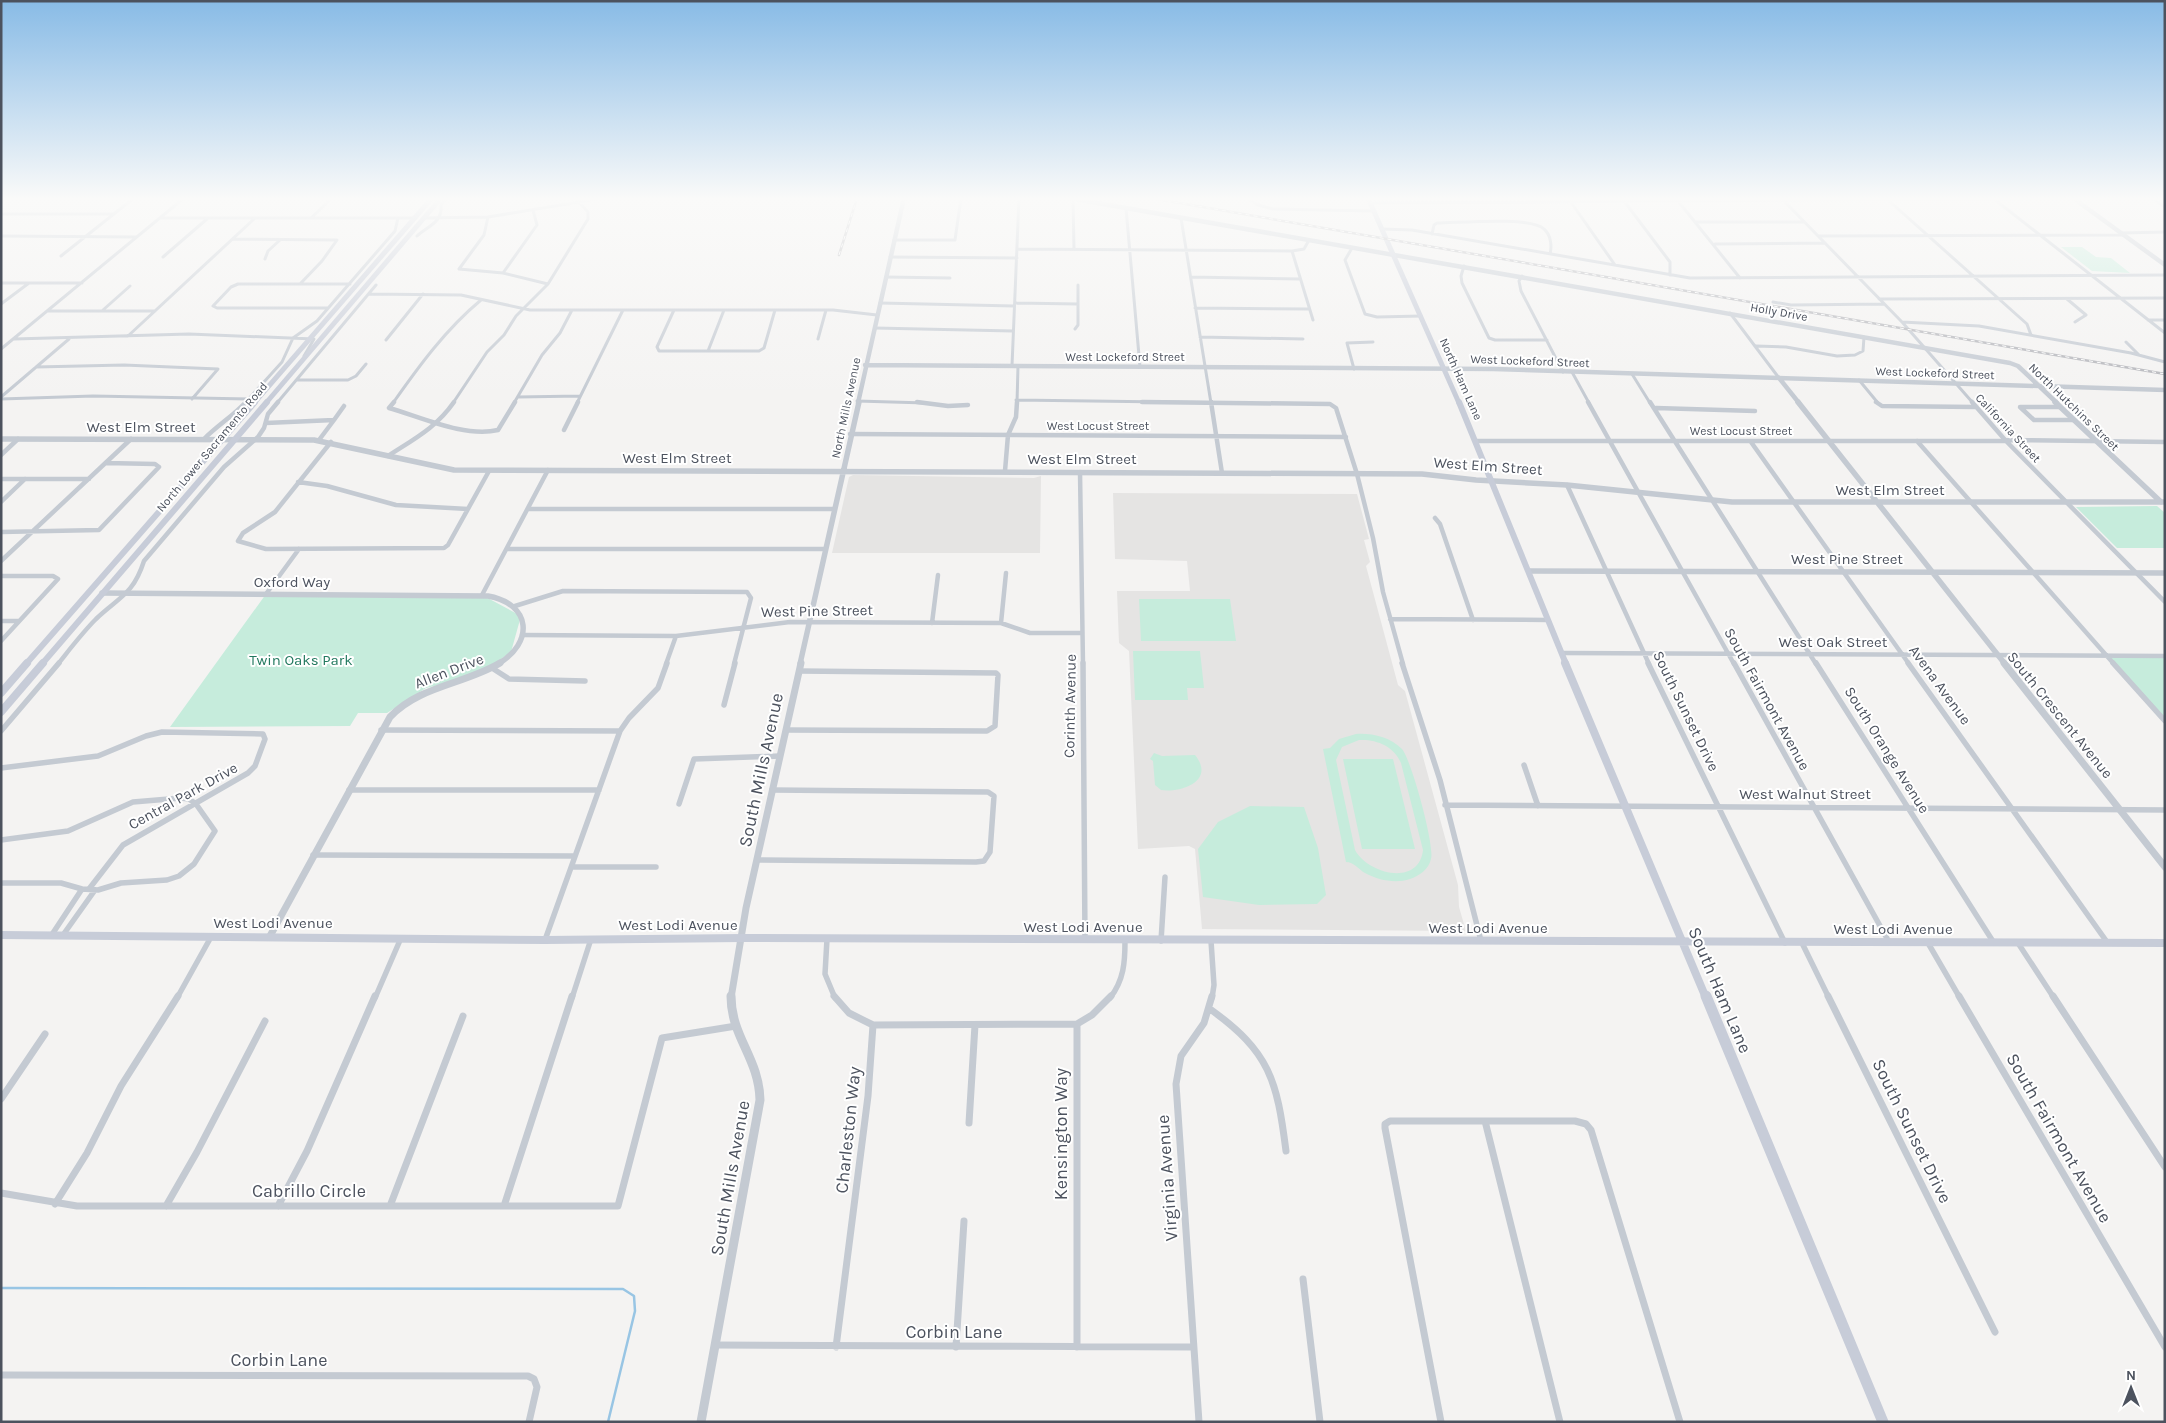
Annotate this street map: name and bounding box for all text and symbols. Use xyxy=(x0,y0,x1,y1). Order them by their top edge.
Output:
street label: Holly Drive xyxy=(1749,300,1809,324)
street label: North Ham Lane xyxy=(1437,336,1485,422)
street label: West Lockeford Street xyxy=(1065,350,1185,364)
street label: West Lockeford Street xyxy=(1470,352,1590,370)
street label: North Mills Avenue xyxy=(828,356,864,460)
street label: North Hutchins Street xyxy=(2026,360,2122,454)
street label: West Lockeford Street xyxy=(1875,364,1995,382)
street label: North Lower Sacramento Road xyxy=(154,379,270,515)
street label: California Street xyxy=(1972,391,2044,466)
street label: West Elm Street xyxy=(86,418,196,436)
street label: West Locust Street xyxy=(1047,419,1150,433)
street label: West Locust Street xyxy=(1690,424,1793,438)
street label: West Elm Street xyxy=(622,449,732,467)
street label: West Elm Street xyxy=(1027,450,1137,468)
street label: West Elm Street xyxy=(1433,453,1543,479)
street label: West Elm Street xyxy=(1835,481,1945,499)
street label: West Pine Street xyxy=(1791,550,1903,568)
street label: Oxford Way xyxy=(254,573,330,591)
street label: West Pine Street xyxy=(761,601,873,621)
street label: South Fairmont Avenue xyxy=(1720,625,1814,773)
street label: West Oak Street xyxy=(1779,633,1888,651)
street label: Avena Avenue xyxy=(1905,642,1975,728)
street label: South Sunset Drive xyxy=(1649,648,1723,774)
street label: South Crescent Avenue xyxy=(2003,648,2117,782)
street label: Allen Drive xyxy=(412,650,486,692)
park label: Twin Oaks Park xyxy=(249,651,353,669)
street label: Corinth Avenue xyxy=(1060,654,1080,758)
street label: South Orange Avenue xyxy=(1841,683,1933,817)
street label: South Mills Avenue xyxy=(734,691,788,849)
street label: Central Park Drive xyxy=(125,759,241,833)
street label: West Walnut Street xyxy=(1739,785,1871,803)
street label: West Lodi Avenue xyxy=(213,914,333,932)
street label: West Lodi Avenue xyxy=(618,916,738,934)
street label: West Lodi Avenue xyxy=(1023,918,1143,936)
street label: West Lodi Avenue xyxy=(1428,919,1548,937)
street label: West Lodi Avenue xyxy=(1833,920,1953,938)
street label: South Ham Lane xyxy=(1683,924,1757,1056)
street label: South Fairmont Avenue xyxy=(2001,1049,2117,1227)
street label: South Sunset Drive xyxy=(1867,1055,1957,1207)
street label: Charleston Way xyxy=(830,1065,866,1195)
street label: Kensington Way xyxy=(1050,1067,1072,1200)
street label: South Mills Avenue xyxy=(706,1099,754,1257)
street label: Virginia Avenue xyxy=(1152,1114,1182,1242)
street label: Cabrillo Circle xyxy=(252,1180,366,1202)
street label: Corbin Lane xyxy=(906,1321,1002,1343)
street label: Corbin Lane xyxy=(231,1349,327,1371)
north arrow xyxy=(2106,1363,2156,1413)
text: N xyxy=(2126,1367,2136,1384)

